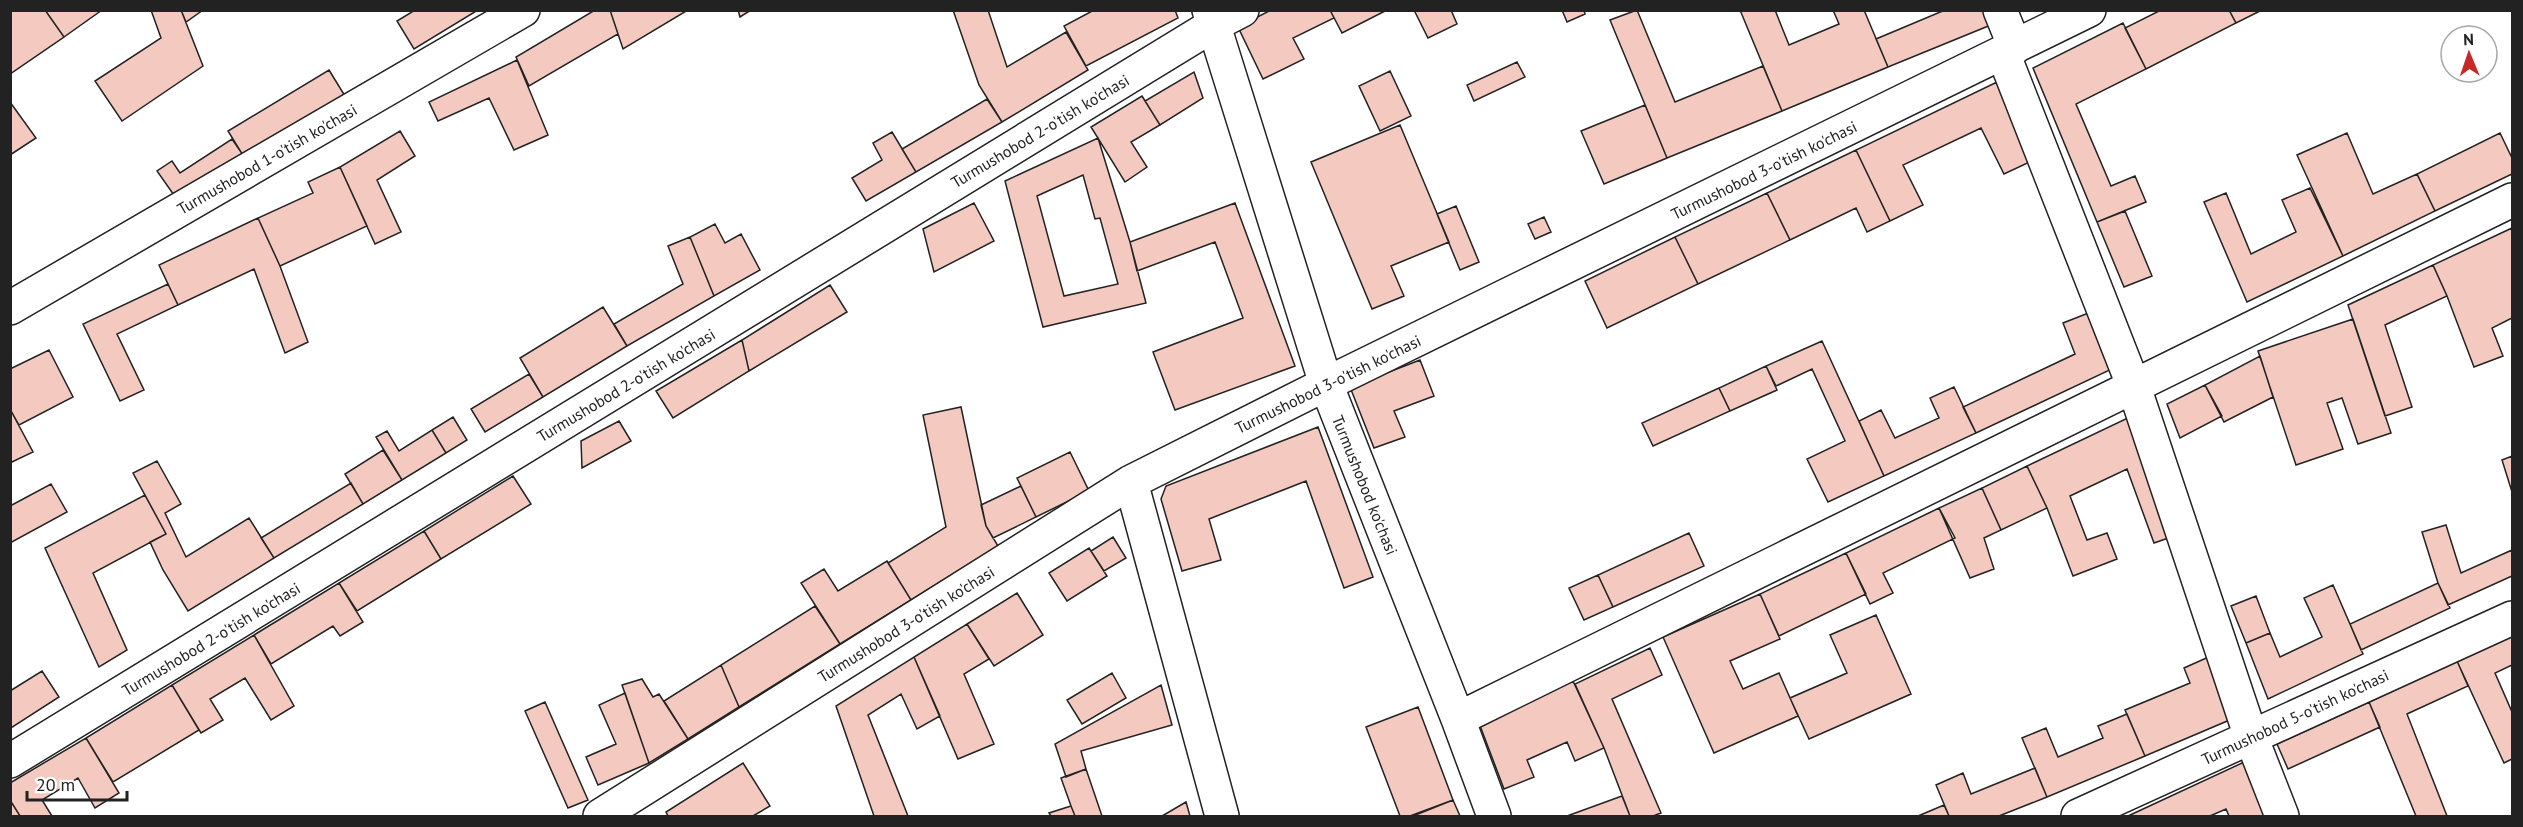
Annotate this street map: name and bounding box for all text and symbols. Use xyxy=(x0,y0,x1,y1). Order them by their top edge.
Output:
north arrow xyxy=(2439,24,2499,84)
text: N xyxy=(2463,29,2474,49)
street label: Turmushobod 2-o'tish ko'chasi xyxy=(947,70,1133,192)
street label: Turmushobod 1-o'tish ko'chasi xyxy=(174,99,360,219)
street label: Turmushobod 3-o'tish ko'chasi xyxy=(1668,116,1860,224)
street label: Turmushobod 2-o'tish ko'chasi xyxy=(533,324,719,446)
street label: Turmushobod 3-o'tish ko'chasi xyxy=(1232,330,1424,438)
street label: Turmushobod ko'chasi xyxy=(1328,412,1402,558)
street label: Turmushobod 3-o'tish ko'chasi xyxy=(814,561,998,687)
street label: Turmushobod 2-o'tish ko'chasi xyxy=(118,578,304,700)
street label: Turmushobod 5-o'tish ko'chasi xyxy=(2198,665,2392,769)
scale bar xyxy=(27,764,128,802)
text: 20 m xyxy=(36,773,75,796)

